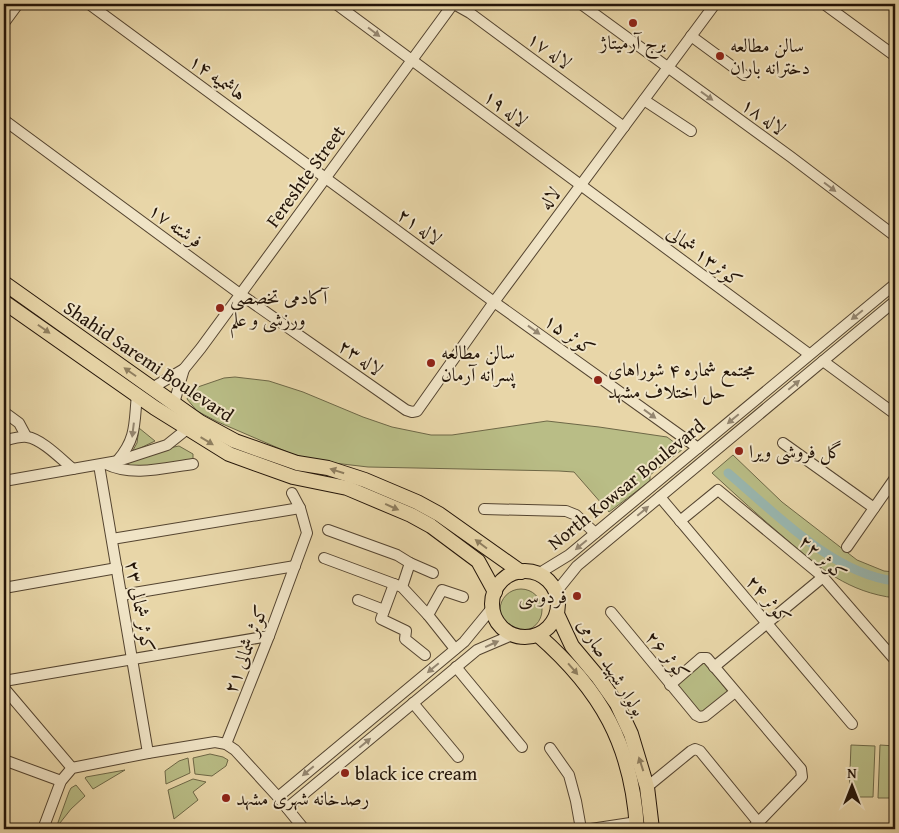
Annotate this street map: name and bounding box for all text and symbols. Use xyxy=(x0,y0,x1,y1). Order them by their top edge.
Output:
marker: برج آرمیتاژ xyxy=(627,17,639,29)
street label: لاله ۱۷ xyxy=(522,24,578,76)
one-way arrow xyxy=(367,27,381,37)
place label: برج آرمیتاژ xyxy=(598,28,667,60)
place label: سالن مطالعه دخترانه باران xyxy=(730,31,810,81)
street label: هاشمیه ۱۴ xyxy=(184,47,252,107)
marker: سالن مطالعه دخترانه باران xyxy=(714,50,726,62)
street label: لاله ۱۹ xyxy=(478,82,534,134)
street label: لاله ۱۸ xyxy=(736,90,792,142)
one-way arrow xyxy=(700,91,714,101)
street label: Fereshte Street xyxy=(258,119,352,233)
street label: لاله xyxy=(531,181,567,215)
one-way arrow xyxy=(823,182,837,192)
street label: فرشته ۱۷ xyxy=(143,196,209,254)
street label: لاله ۲۱ xyxy=(392,200,448,252)
street label: کوثر۱۳ شمالی xyxy=(661,218,749,294)
place label: آکادمی تخصصی ورزشی و علم xyxy=(230,283,329,339)
street label: Shahid Saremi Boulevard xyxy=(58,294,240,429)
marker: آکادمی تخصصی ورزشی و علم xyxy=(214,302,226,314)
street label: کوثر ۱۵ xyxy=(539,306,601,362)
one-way arrow xyxy=(851,309,864,320)
one-way arrow xyxy=(37,324,51,334)
one-way arrow xyxy=(527,325,541,335)
street label: لاله ۲۳ xyxy=(333,331,389,383)
place label: سالن مطالعه پسرانه آرمان xyxy=(441,338,516,389)
place label: مجتمع شماره ۴ شوراهای حل اختلاف مشهد xyxy=(608,355,755,405)
marker: سالن مطالعه پسرانه آرمان xyxy=(425,357,437,369)
one-way arrow xyxy=(123,367,137,377)
marker: مجتمع شماره ۴ شوراهای حل اختلاف مشهد xyxy=(592,374,604,386)
one-way arrow xyxy=(788,379,800,391)
one-way arrow xyxy=(643,408,656,419)
street label: North Kowsar Boulevard xyxy=(541,411,711,556)
one-way arrow xyxy=(726,413,739,424)
one-way arrow xyxy=(129,423,137,439)
one-way arrow xyxy=(200,437,213,446)
place label: گل فروشی ویرا xyxy=(749,437,842,465)
marker: گل فروشی ویرا xyxy=(733,445,745,457)
one-way arrow xyxy=(329,467,344,475)
one-way arrow xyxy=(385,503,399,511)
one-way arrow xyxy=(636,506,649,517)
street label: کوثر ۲۲ xyxy=(793,527,853,587)
one-way arrow xyxy=(474,539,488,549)
one-way arrow xyxy=(575,540,588,551)
street label: کوثر شمالی ۲۳ xyxy=(119,558,163,654)
street label: کوثر ۲۴ xyxy=(740,568,798,630)
place label: فردوسی xyxy=(518,582,567,610)
marker: فردوسی xyxy=(571,590,583,602)
street label: کوثر شمالی ۲۱ xyxy=(215,601,275,697)
street label: بولوار شهید صارمی xyxy=(571,613,653,721)
street label: کوثر ۲۶ xyxy=(639,624,697,686)
one-way arrow xyxy=(485,639,499,647)
one-way arrow xyxy=(427,662,440,673)
one-way arrow xyxy=(567,662,578,675)
one-way arrow xyxy=(358,738,371,749)
one-way arrow xyxy=(637,756,645,771)
place label: black ice cream xyxy=(355,759,478,787)
north arrow xyxy=(826,760,876,810)
text: N xyxy=(847,763,857,783)
one-way arrow xyxy=(302,766,315,777)
marker: black ice cream xyxy=(339,767,351,779)
place label: رصدخانه شهری مشهد xyxy=(236,784,369,812)
marker: رصدخانه شهری مشهد xyxy=(220,792,232,804)

